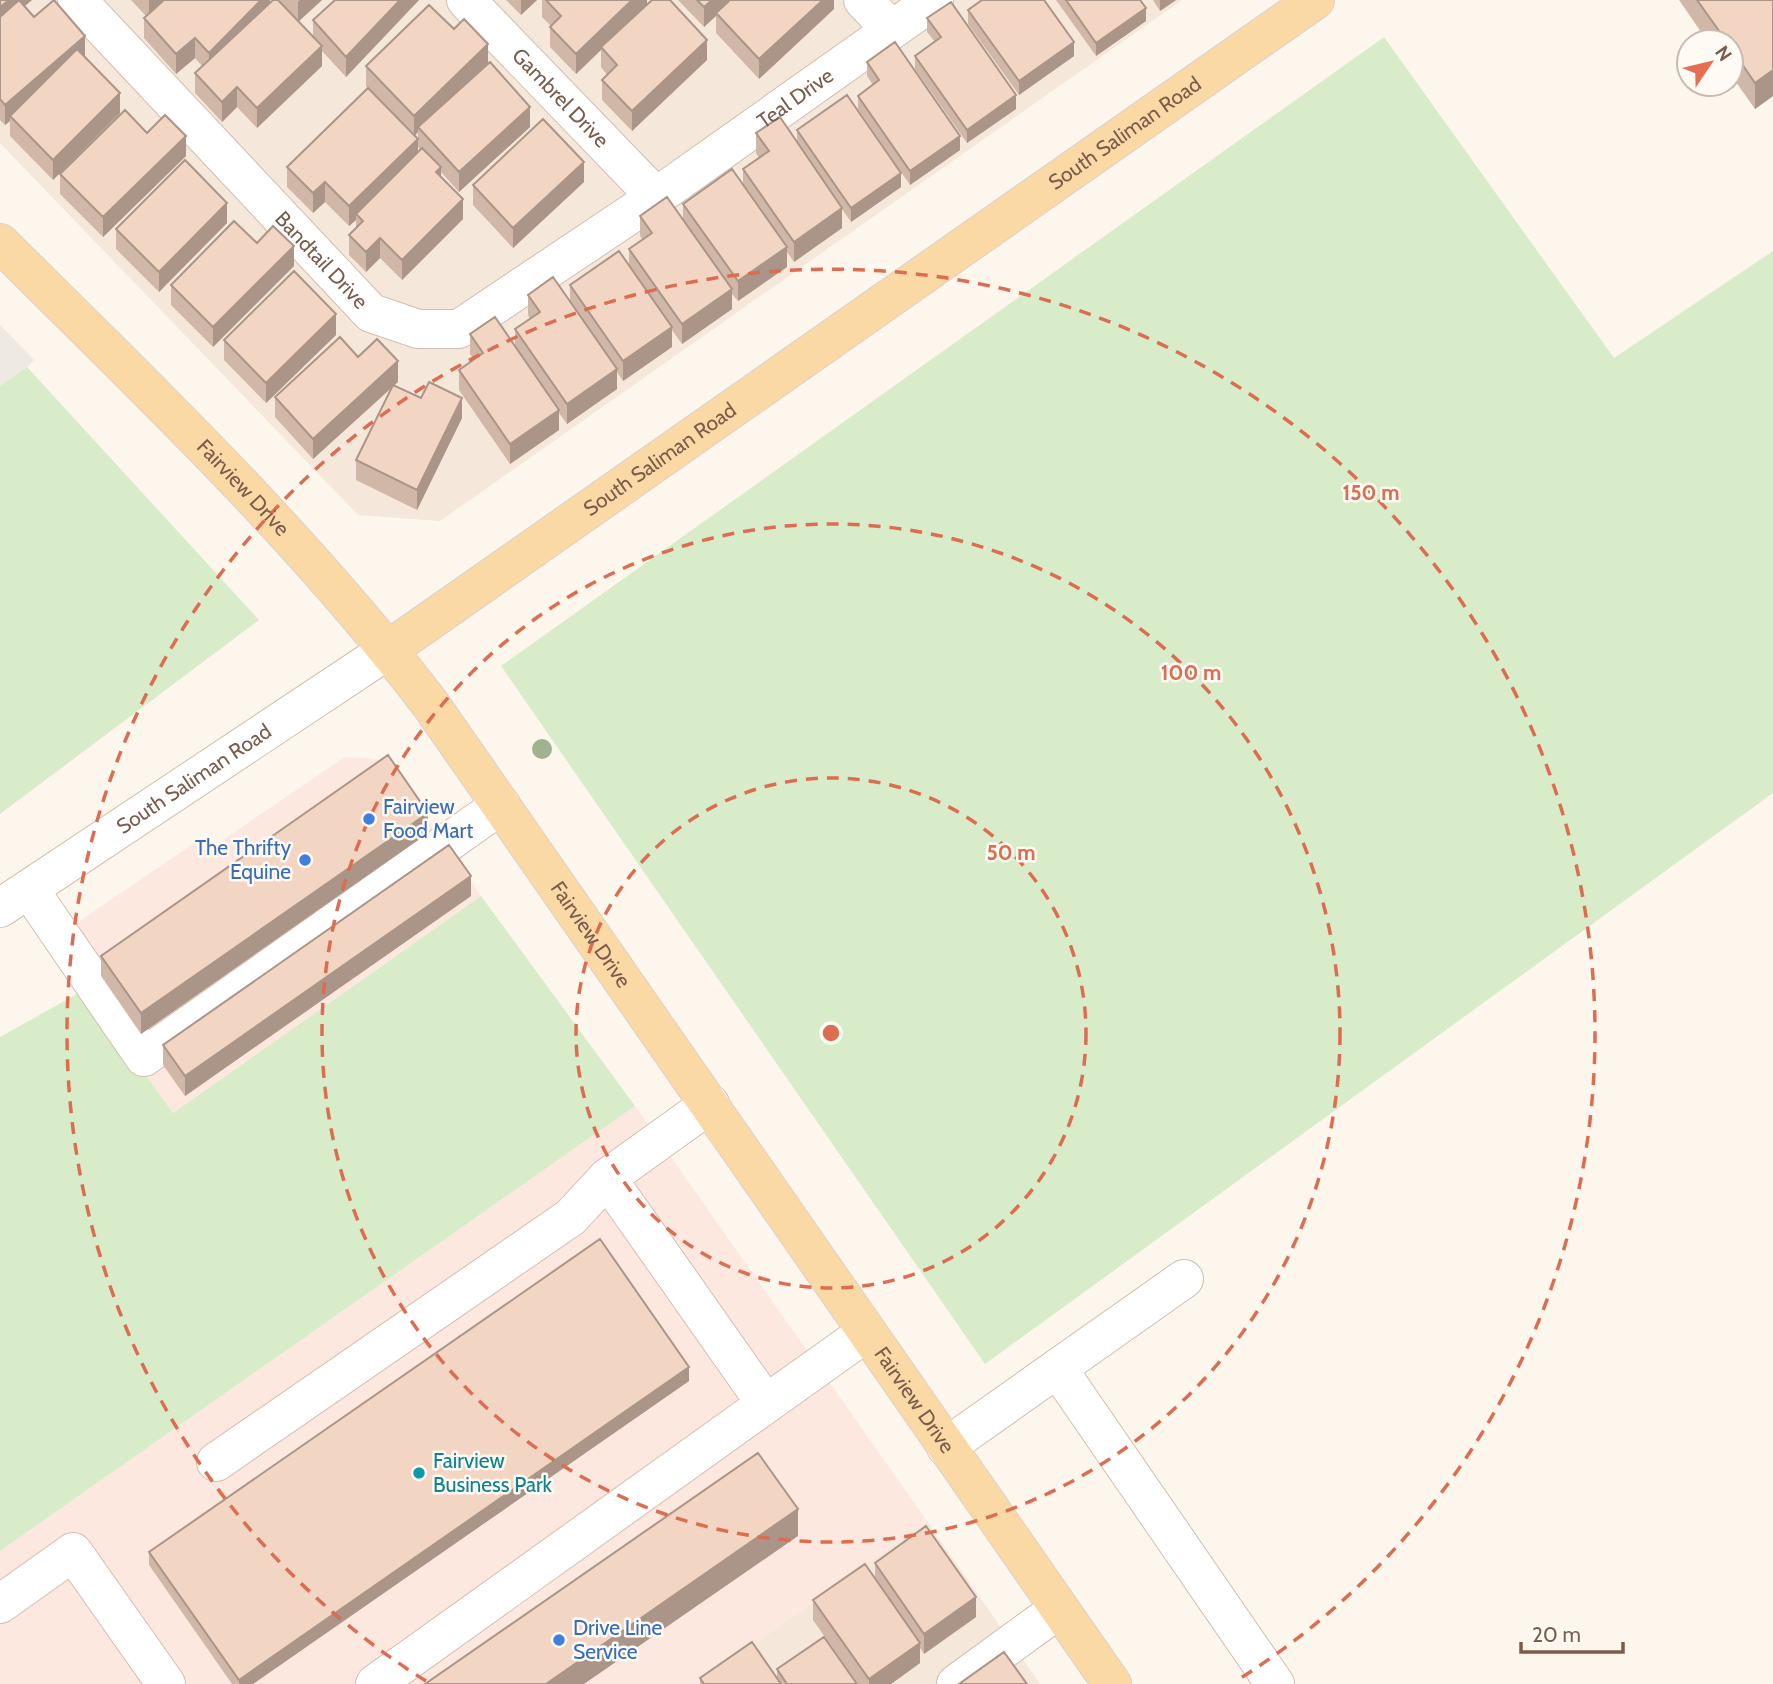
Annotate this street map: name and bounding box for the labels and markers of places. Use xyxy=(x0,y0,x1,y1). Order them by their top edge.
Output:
place label: Fairview Food Mart xyxy=(383,794,473,843)
marker: Fairview Food Mart xyxy=(361,811,377,827)
place label: The Thrifty Equine xyxy=(195,835,291,884)
marker: The Thrifty Equine xyxy=(297,852,313,868)
centre of rings xyxy=(819,1021,843,1045)
place label: Fairview Business Park xyxy=(433,1448,553,1497)
marker: Fairview Business Park xyxy=(411,1465,427,1481)
place label: Drive Line Service xyxy=(573,1615,663,1664)
marker: Drive Line Service xyxy=(551,1632,567,1648)

